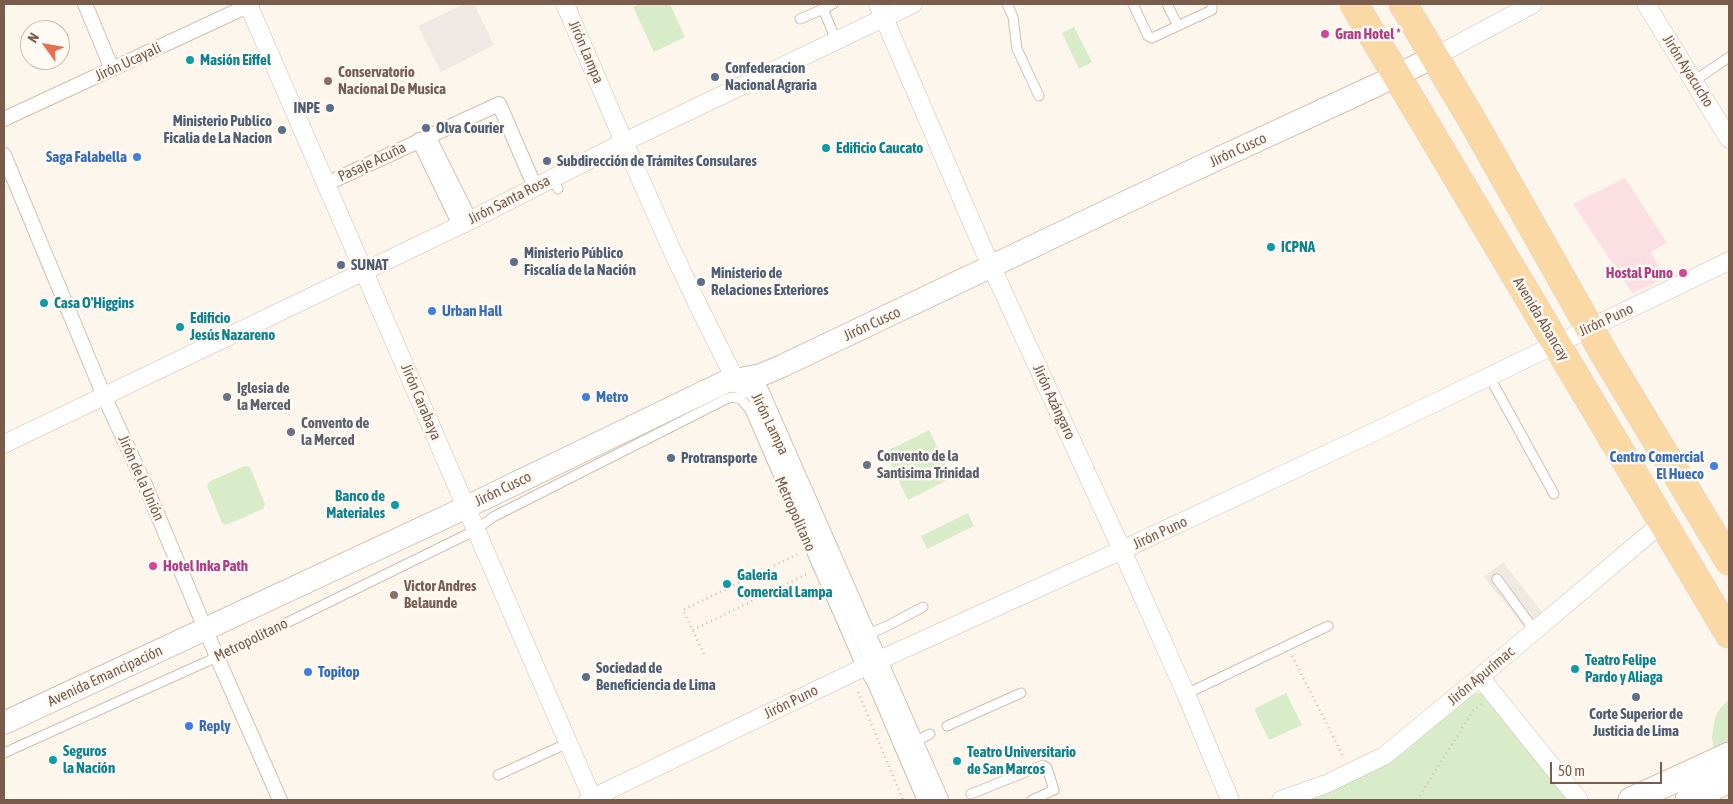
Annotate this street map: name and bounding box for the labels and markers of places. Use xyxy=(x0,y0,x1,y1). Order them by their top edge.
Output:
place label: Gran Hotel * xyxy=(1335,25,1401,43)
marker: Gran Hotel * xyxy=(1319,28,1331,40)
place label: Masión Eiffel xyxy=(200,51,271,69)
marker: Masión Eiffel xyxy=(184,54,196,66)
place label: Confederacion Nacional Agraria xyxy=(725,59,817,94)
place label: Conservatorio Nacional De Musica xyxy=(338,63,446,98)
marker: Confederacion Nacional Agraria xyxy=(709,71,721,83)
marker: Conservatorio Nacional De Musica xyxy=(322,75,334,87)
place label: INPE xyxy=(294,99,320,117)
marker: INPE xyxy=(324,102,336,114)
place label: Ministerio Publico Ficalia de La Nacion xyxy=(164,112,272,147)
place label: Olva Courier xyxy=(436,119,504,137)
marker: Olva Courier xyxy=(420,122,432,134)
marker: Ministerio Publico Ficalia de La Nacion xyxy=(276,124,288,136)
place label: Edificio Caucato xyxy=(836,139,923,157)
marker: Edificio Caucato xyxy=(820,142,832,154)
place label: Saga Falabella xyxy=(46,148,127,166)
marker: Saga Falabella xyxy=(131,151,143,163)
place label: Subdirección de Trámites Consulares xyxy=(557,152,757,170)
marker: Subdirección de Trámites Consulares xyxy=(541,155,553,167)
place label: ICPNA xyxy=(1281,238,1315,256)
marker: ICPNA xyxy=(1265,241,1277,253)
place label: Ministerio Público Fiscalía de la Nación xyxy=(524,244,636,279)
place label: SUNAT xyxy=(351,256,388,274)
marker: Ministerio Público Fiscalía de la Nación xyxy=(508,256,520,268)
marker: SUNAT xyxy=(335,259,347,271)
place label: Ministerio de Relaciones Exteriores xyxy=(711,264,829,299)
place label: Hostal Puno xyxy=(1606,264,1673,282)
marker: Hostal Puno xyxy=(1677,267,1689,279)
marker: Ministerio de Relaciones Exteriores xyxy=(695,276,707,288)
place label: Casa O'Higgins xyxy=(54,294,134,312)
marker: Casa O'Higgins xyxy=(38,297,50,309)
place label: Urban Hall xyxy=(442,302,502,320)
marker: Urban Hall xyxy=(426,305,438,317)
place label: Edificio Jesús Nazareno xyxy=(190,309,275,344)
marker: Edificio Jesús Nazareno xyxy=(174,321,186,333)
place label: Iglesia de la Merced xyxy=(237,379,291,414)
place label: Metro xyxy=(596,388,629,406)
marker: Iglesia de la Merced xyxy=(221,391,233,403)
marker: Metro xyxy=(580,391,592,403)
place label: Convento de la Merced xyxy=(301,414,369,449)
marker: Convento de la Merced xyxy=(285,426,297,438)
place label: Convento de la Santisima Trinidad xyxy=(877,447,979,482)
place label: Centro Comercial El Hueco xyxy=(1610,448,1704,483)
place label: Protransporte xyxy=(681,449,757,467)
marker: Protransporte xyxy=(665,452,677,464)
marker: Convento de la Santisima Trinidad xyxy=(861,459,873,471)
marker: Centro Comercial El Hueco xyxy=(1708,460,1720,472)
place label: Banco de Materiales xyxy=(326,487,385,522)
marker: Banco de Materiales xyxy=(389,499,401,511)
place label: Hotel Inka Path xyxy=(163,557,248,575)
marker: Hotel Inka Path xyxy=(147,560,159,572)
place label: Galeria Comercial Lampa xyxy=(737,566,833,601)
place label: Victor Andres Belaunde xyxy=(404,577,476,612)
marker: Galeria Comercial Lampa xyxy=(721,578,733,590)
marker: Victor Andres Belaunde xyxy=(388,589,400,601)
place label: Teatro Felipe Pardo y Aliaga xyxy=(1585,651,1663,686)
place label: Sociedad de Beneficiencia de Lima xyxy=(596,659,716,694)
place label: Topitop xyxy=(318,663,360,681)
marker: Teatro Felipe Pardo y Aliaga xyxy=(1569,663,1581,675)
marker: Topitop xyxy=(302,666,314,678)
marker: Sociedad de Beneficiencia de Lima xyxy=(580,671,592,683)
marker: Corte Superior de Justicia de Lima xyxy=(1630,691,1642,703)
place label: Corte Superior de Justicia de Lima xyxy=(1589,705,1683,740)
place label: Reply xyxy=(199,717,230,735)
marker: Reply xyxy=(183,720,195,732)
place label: Seguros la Nación xyxy=(63,742,115,777)
place label: Teatro Universitario de San Marcos xyxy=(967,743,1076,778)
marker: Seguros la Nación xyxy=(47,754,59,766)
marker: Teatro Universitario de San Marcos xyxy=(951,755,963,767)

